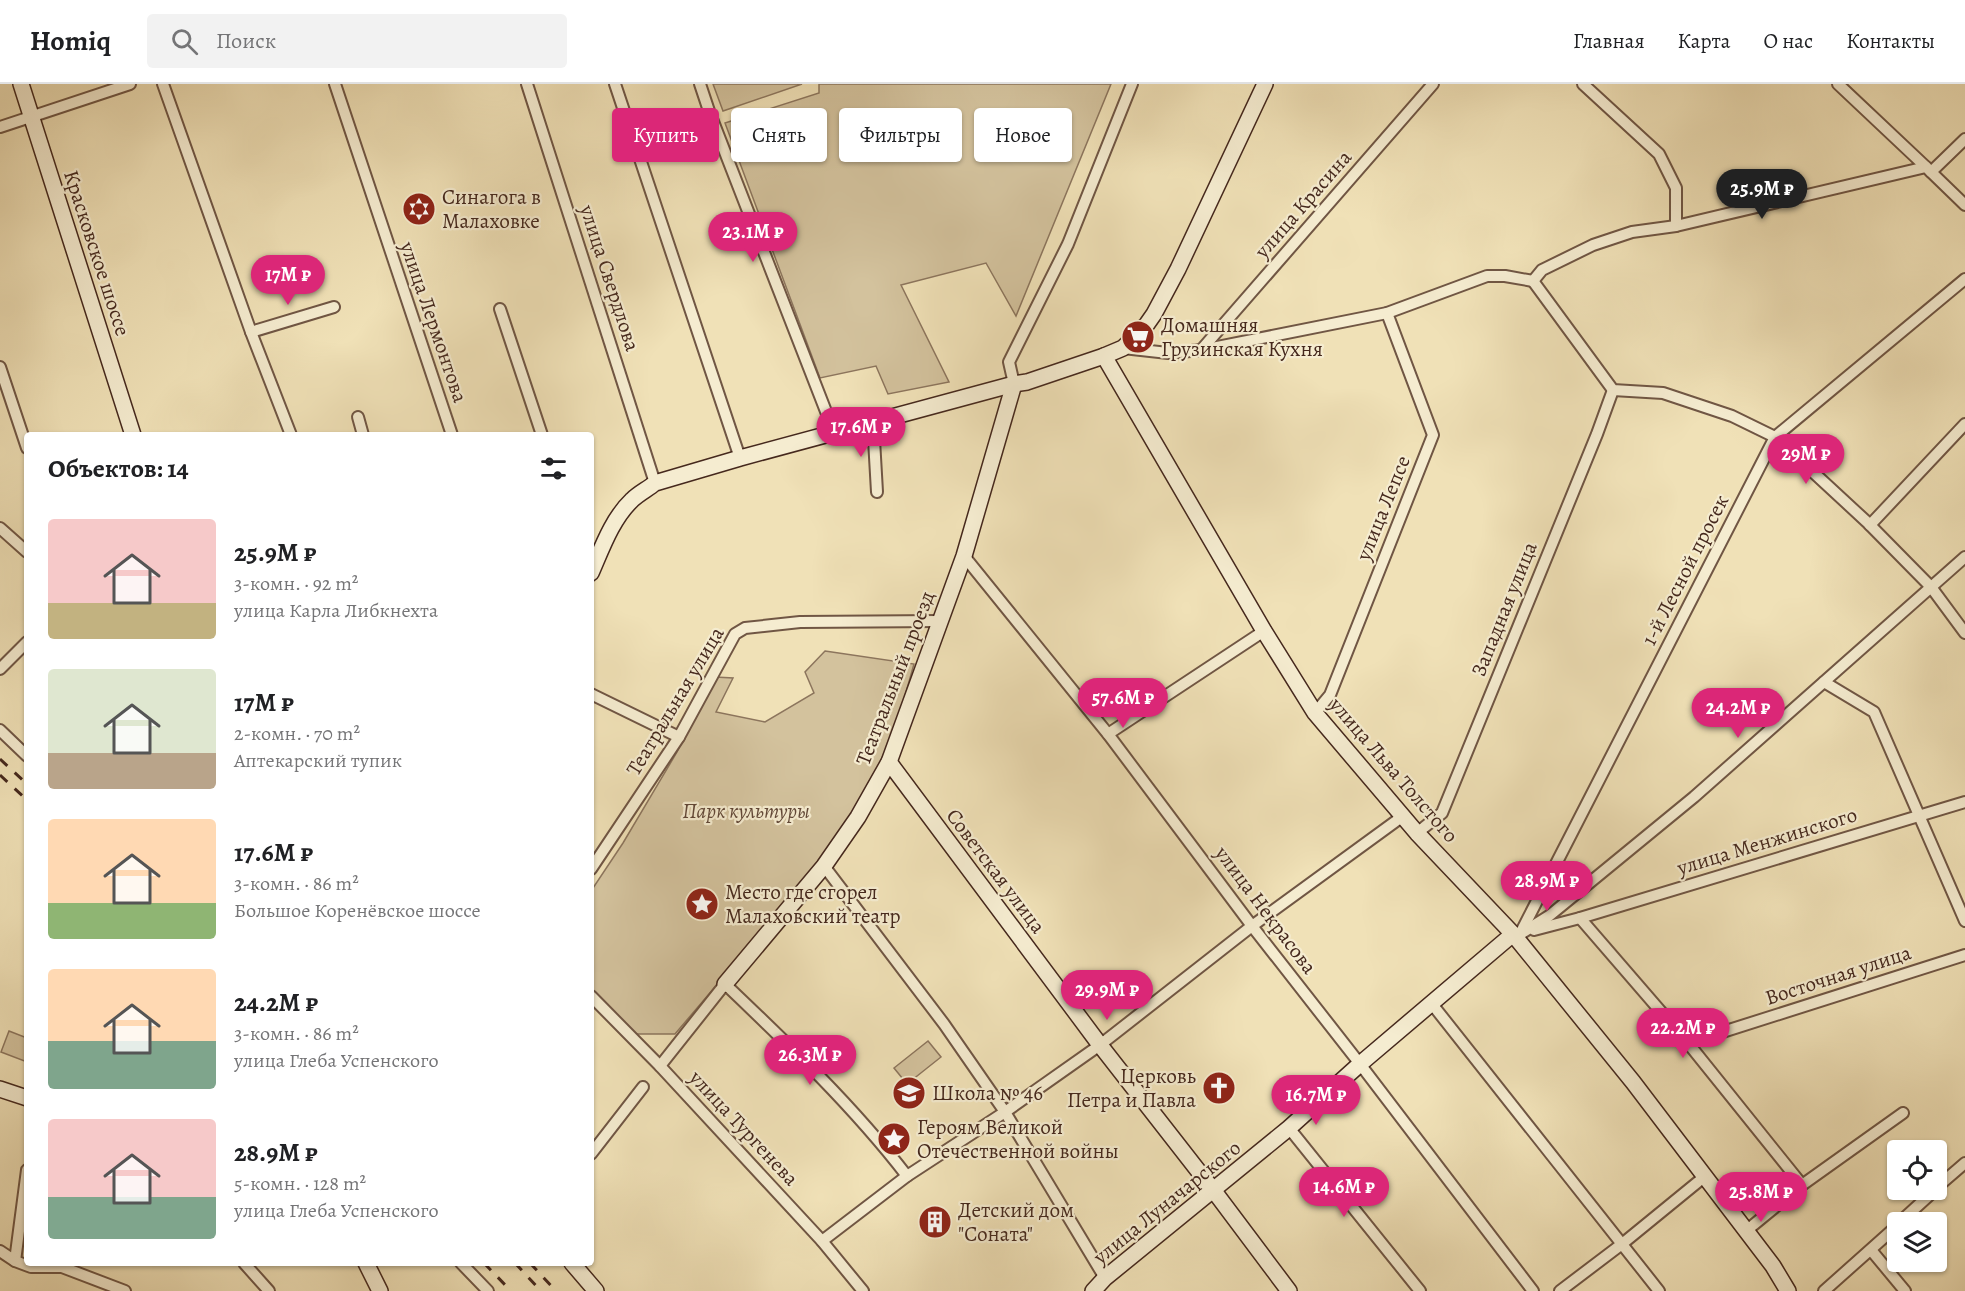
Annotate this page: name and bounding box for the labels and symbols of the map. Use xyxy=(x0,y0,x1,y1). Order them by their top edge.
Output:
street label: улица Красина xyxy=(1248,144,1358,265)
street label: Красковское шоссе xyxy=(57,167,137,339)
pin: 25.9M ₽ xyxy=(1707,169,1817,220)
place label: Синагога в Малаховке xyxy=(442,183,541,235)
synagogue icon: Синагога в Малаховке xyxy=(401,191,437,227)
street label: улица Свердлова xyxy=(573,200,647,355)
pin: 23.1M ₽ xyxy=(698,212,808,263)
street label: улица Лермонтова xyxy=(393,237,475,406)
pin: 17M ₽ xyxy=(246,255,330,306)
place label: Домашняя Грузинская Кухня xyxy=(1161,311,1323,363)
supermarket icon: Домашняя Грузинская Кухня xyxy=(1120,319,1156,355)
pin: 17.6M ₽ xyxy=(806,407,916,458)
pin: 29M ₽ xyxy=(1764,434,1848,485)
street label: улица Лепсе xyxy=(1349,451,1417,566)
street label: 1-й Лесной просек xyxy=(1635,490,1735,650)
street label: Западная улица xyxy=(1464,537,1544,680)
street label: Театральный проезд xyxy=(849,587,941,769)
street label: Театральная улица xyxy=(619,621,731,781)
pin: 57.6M ₽ xyxy=(1068,678,1178,729)
pin: 24.2M ₽ xyxy=(1683,688,1793,739)
street label: улица Льва Толстого xyxy=(1322,691,1465,849)
park label: Парк культуры xyxy=(682,797,810,825)
street label: улица Менжинского xyxy=(1673,800,1860,882)
street label: Советская улица xyxy=(940,803,1052,939)
street label: улица Некрасова xyxy=(1208,839,1324,980)
pin: 28.9M ₽ xyxy=(1492,861,1602,912)
place label: Место где сгорел Малаховский театр xyxy=(725,878,901,930)
place icon: Место где сгорел Малаховский театр xyxy=(684,886,720,922)
street label: Восточная улица xyxy=(1761,938,1915,1012)
pin: 29.9M ₽ xyxy=(1052,970,1162,1021)
pin: 22.2M ₽ xyxy=(1628,1008,1738,1059)
pin: 26.3M ₽ xyxy=(755,1035,865,1086)
place label: Церковь Петра и Павла xyxy=(1067,1062,1196,1114)
street label: улица Тургенева xyxy=(682,1063,805,1192)
church icon: Церковь Петра и Павла xyxy=(1201,1070,1237,1106)
school or university icon: Школа № 46 xyxy=(891,1075,927,1111)
pin: 16.7M ₽ xyxy=(1261,1075,1371,1126)
place label: Школа № 46 xyxy=(932,1079,1043,1107)
place label: Героям Великой Отечественной войны xyxy=(917,1113,1119,1165)
place icon: Героям Великой Отечественной войны xyxy=(876,1121,912,1157)
street label: улица Луначарского xyxy=(1086,1134,1247,1271)
pin: 14.6M ₽ xyxy=(1289,1167,1399,1218)
pin: 25.8M ₽ xyxy=(1706,1172,1816,1223)
place label: Детский дом "Соната" xyxy=(958,1196,1074,1248)
building icon: Детский дом "Соната" xyxy=(917,1204,953,1240)

